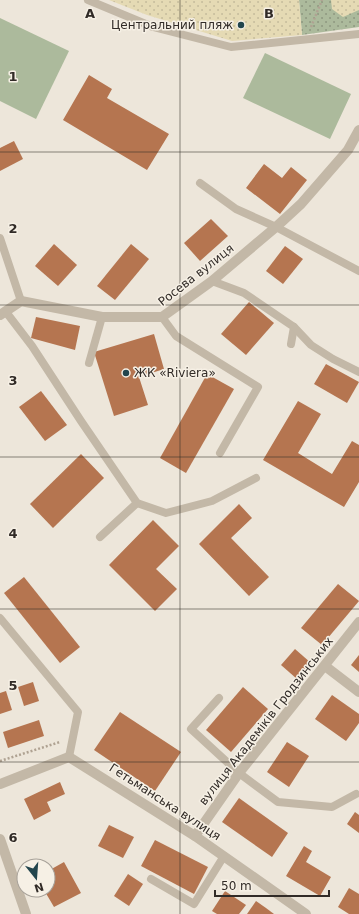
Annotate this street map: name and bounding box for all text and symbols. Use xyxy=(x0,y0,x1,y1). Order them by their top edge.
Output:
text: A xyxy=(85,6,95,21)
text: B xyxy=(264,6,274,21)
place label: Центральний пляж xyxy=(111,18,233,32)
marker: Центральний пляж xyxy=(236,20,246,30)
text: 1 xyxy=(8,69,18,84)
text: 2 xyxy=(8,221,18,236)
street label: Росева вулиця xyxy=(156,241,236,309)
place label: ЖК «Riviera» xyxy=(134,366,216,380)
marker: ЖК «Riviera» xyxy=(121,368,131,378)
text: 3 xyxy=(8,373,18,388)
text: 4 xyxy=(8,526,18,541)
street label: вулиця Академіків Гродзинських xyxy=(196,634,336,808)
text: 5 xyxy=(8,678,18,693)
street label: Гетьманська вулиця xyxy=(107,761,223,843)
text: 6 xyxy=(8,830,18,845)
north arrow xyxy=(16,858,56,898)
scale bar xyxy=(215,872,329,898)
text: 50 m xyxy=(221,879,252,893)
text: N xyxy=(32,880,45,895)

